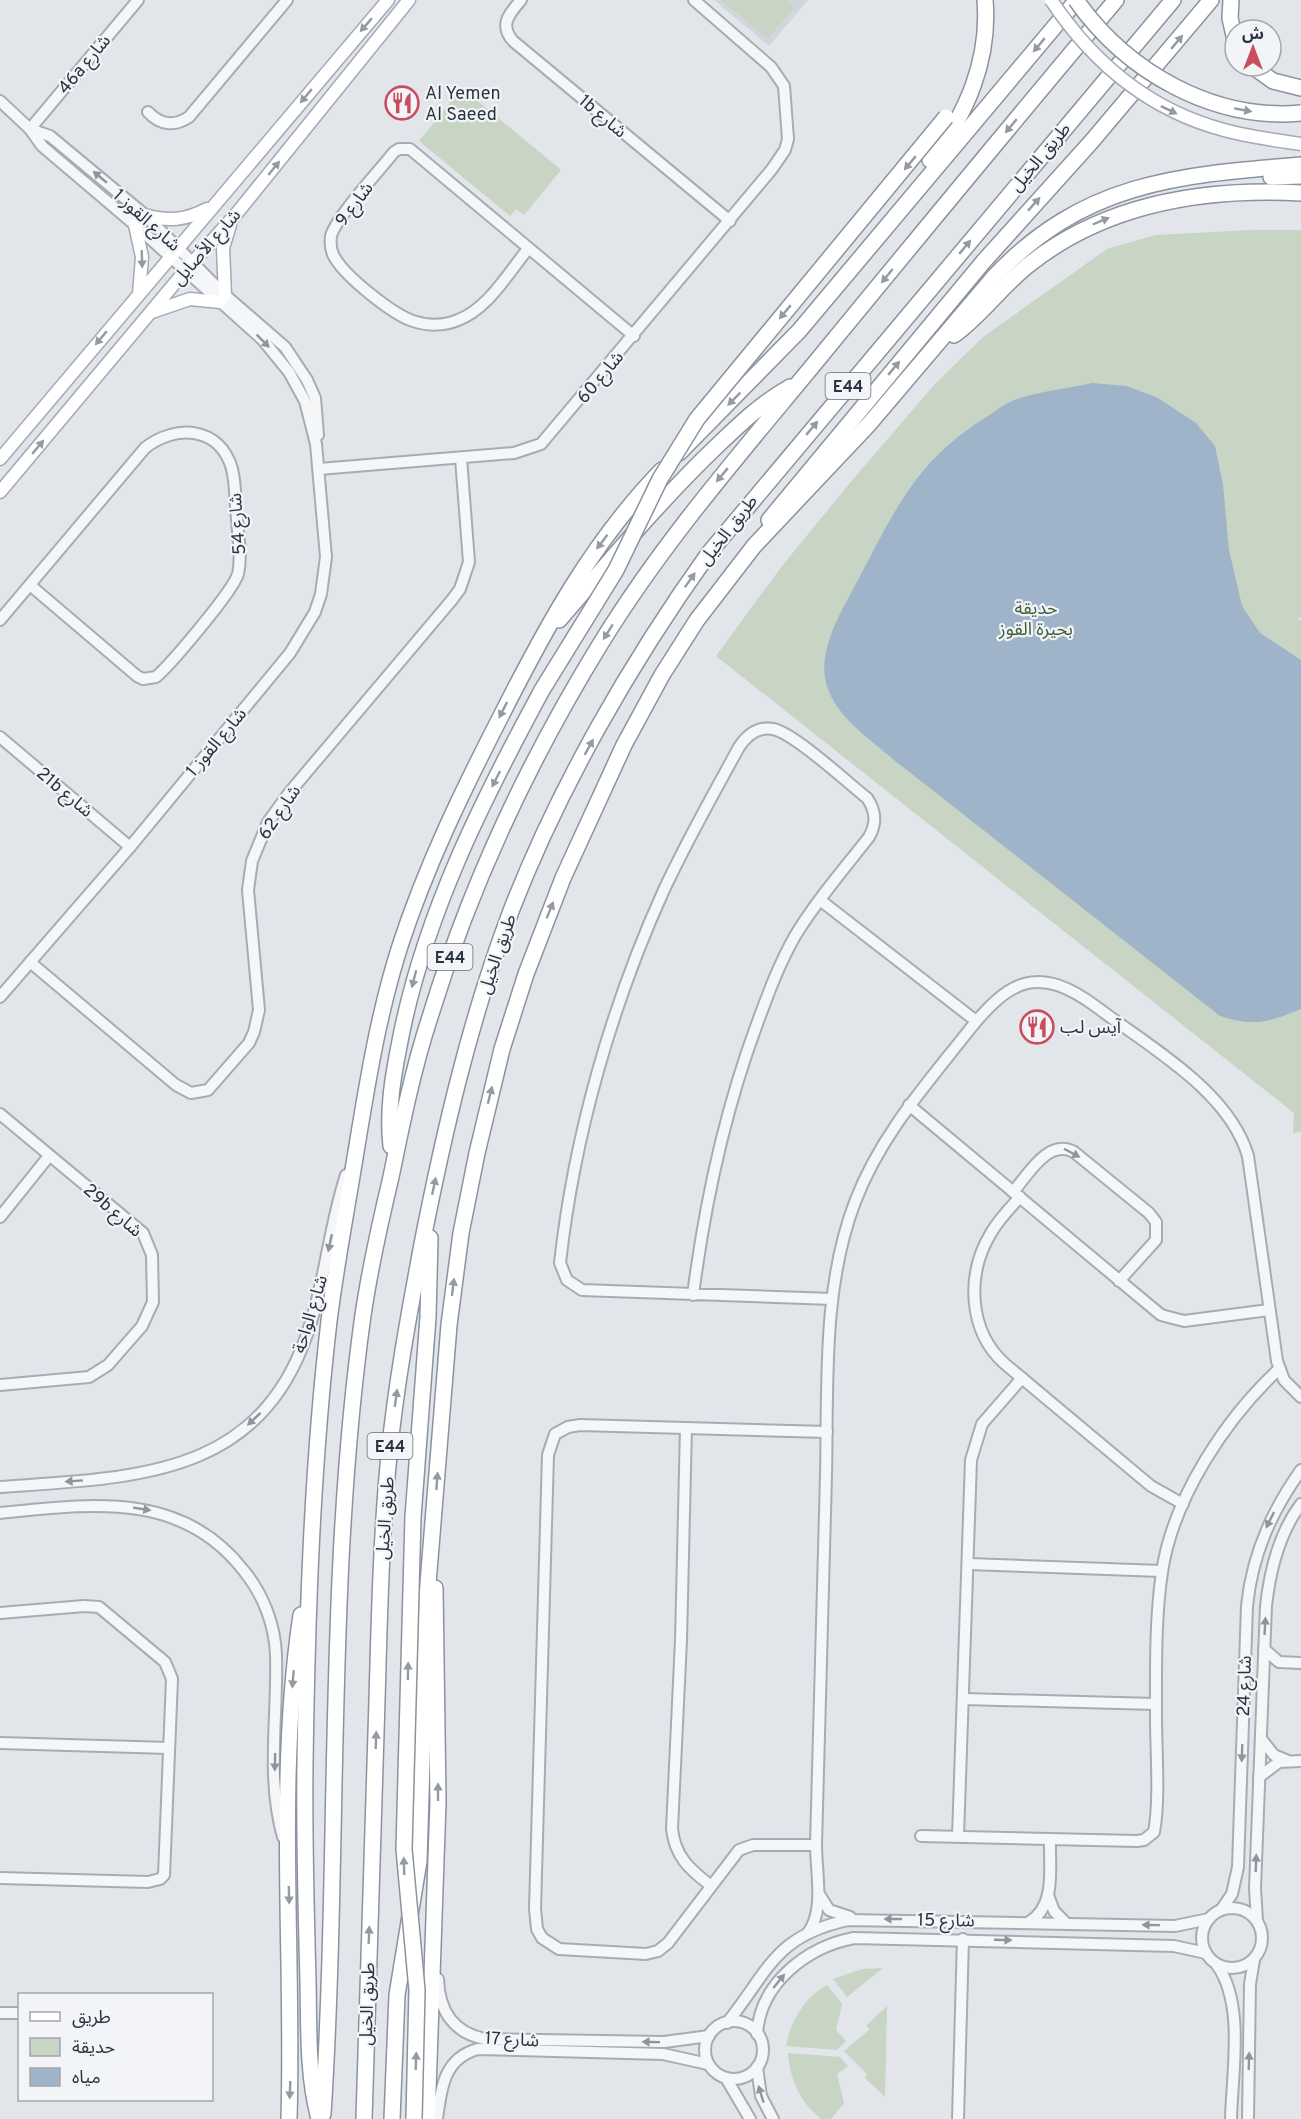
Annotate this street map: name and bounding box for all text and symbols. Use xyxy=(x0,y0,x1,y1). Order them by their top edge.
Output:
one-way arrow xyxy=(359,18,372,33)
north arrow xyxy=(1223,18,1283,78)
text: ش xyxy=(1242,25,1264,45)
street label: 46a شارع xyxy=(54,30,117,100)
one-way arrow xyxy=(1170,34,1183,50)
one-way arrow xyxy=(1033,37,1046,52)
place label: Al Yemen Al Saeed xyxy=(425,83,501,127)
restaurant icon: Al Yemen Al Saeed xyxy=(384,85,420,121)
one-way arrow xyxy=(300,88,313,103)
street label: 1b شارع xyxy=(572,90,631,145)
one-way arrow xyxy=(1161,105,1178,114)
one-way arrow xyxy=(1234,106,1253,115)
one-way arrow xyxy=(1005,118,1018,133)
street label: طريق الخيل xyxy=(1006,119,1077,197)
one-way arrow xyxy=(904,155,917,170)
one-way arrow xyxy=(267,160,279,175)
one-way arrow xyxy=(92,171,108,184)
street label: شارع 9 xyxy=(331,178,380,232)
street label: شارع القوز 1 xyxy=(107,185,185,258)
one-way arrow xyxy=(1027,197,1041,212)
street label: شارع الأصايل xyxy=(168,205,247,292)
one-way arrow xyxy=(1092,216,1110,225)
one-way arrow xyxy=(958,239,971,255)
one-way arrow xyxy=(137,249,146,268)
one-way arrow xyxy=(881,268,894,283)
one-way arrow xyxy=(778,304,791,320)
one-way arrow xyxy=(95,330,108,346)
one-way arrow xyxy=(256,334,270,348)
street label: شارع 60 xyxy=(573,347,631,410)
one-way arrow xyxy=(887,361,899,376)
road number: E44 xyxy=(826,373,870,399)
one-way arrow xyxy=(727,392,741,406)
one-way arrow xyxy=(805,421,818,436)
one-way arrow xyxy=(31,439,44,455)
one-way arrow xyxy=(716,467,729,482)
street label: طريق الخيل xyxy=(695,491,764,571)
street label: شارع 54 xyxy=(225,492,253,556)
one-way arrow xyxy=(596,535,608,550)
one-way arrow xyxy=(684,573,696,589)
park label: حديقة بحيرة القوز xyxy=(998,598,1073,642)
one-way arrow xyxy=(602,624,613,640)
one-way arrow xyxy=(499,702,508,719)
street label: شارع القوز 1 xyxy=(182,704,253,783)
one-way arrow xyxy=(584,738,594,755)
street label: 21b شارع xyxy=(30,763,97,824)
one-way arrow xyxy=(491,770,501,788)
street label: شارع 62 xyxy=(254,781,308,845)
one-way arrow xyxy=(546,901,555,919)
street label: طريق الخيل xyxy=(474,911,523,998)
road number: E44 xyxy=(428,944,472,970)
one-way arrow xyxy=(409,970,419,988)
restaurant icon: آيس لب xyxy=(1019,1009,1055,1045)
place label: آيس لب xyxy=(1060,1017,1122,1040)
one-way arrow xyxy=(486,1086,496,1104)
one-way arrow xyxy=(1063,1147,1081,1157)
one-way arrow xyxy=(430,1176,439,1195)
street label: 29b شارع xyxy=(77,1179,146,1244)
one-way arrow xyxy=(324,1234,334,1253)
street label: شارع الواحة xyxy=(289,1273,335,1357)
one-way arrow xyxy=(449,1277,458,1296)
one-way arrow xyxy=(391,1389,401,1408)
one-way arrow xyxy=(246,1412,261,1426)
road number: E44 xyxy=(368,1433,412,1459)
one-way arrow xyxy=(432,1471,442,1490)
street label: طريق الخيل xyxy=(372,1476,401,1560)
one-way arrow xyxy=(64,1477,83,1486)
one-way arrow xyxy=(133,1505,152,1514)
one-way arrow xyxy=(1266,1511,1276,1529)
one-way arrow xyxy=(1260,1617,1269,1636)
street label: شارع 24 xyxy=(1233,1655,1259,1717)
one-way arrow xyxy=(403,1662,412,1681)
one-way arrow xyxy=(289,1670,298,1689)
one-way arrow xyxy=(371,1730,380,1749)
one-way arrow xyxy=(1237,1744,1246,1763)
one-way arrow xyxy=(270,1752,280,1771)
one-way arrow xyxy=(433,1782,443,1801)
one-way arrow xyxy=(1251,1853,1261,1872)
one-way arrow xyxy=(400,1857,409,1876)
one-way arrow xyxy=(284,1886,294,1905)
street label: شارع 15 xyxy=(917,1910,975,1934)
one-way arrow xyxy=(884,1914,903,1924)
one-way arrow xyxy=(1142,1920,1161,1930)
one-way arrow xyxy=(365,1925,374,1944)
one-way arrow xyxy=(993,1936,1012,1945)
street label: طريق الخيل xyxy=(356,1962,381,2046)
one-way arrow xyxy=(773,1973,786,1989)
legend xyxy=(18,1993,213,2101)
text: طريق xyxy=(72,2007,111,2030)
street label: 17 شارع xyxy=(484,2028,540,2054)
text: حديقة xyxy=(72,2037,115,2060)
one-way arrow xyxy=(641,2037,660,2047)
one-way arrow xyxy=(411,2051,420,2070)
one-way arrow xyxy=(1245,2051,1254,2070)
text: مياه xyxy=(72,2067,101,2090)
one-way arrow xyxy=(285,2080,295,2099)
one-way arrow xyxy=(756,2085,765,2103)

